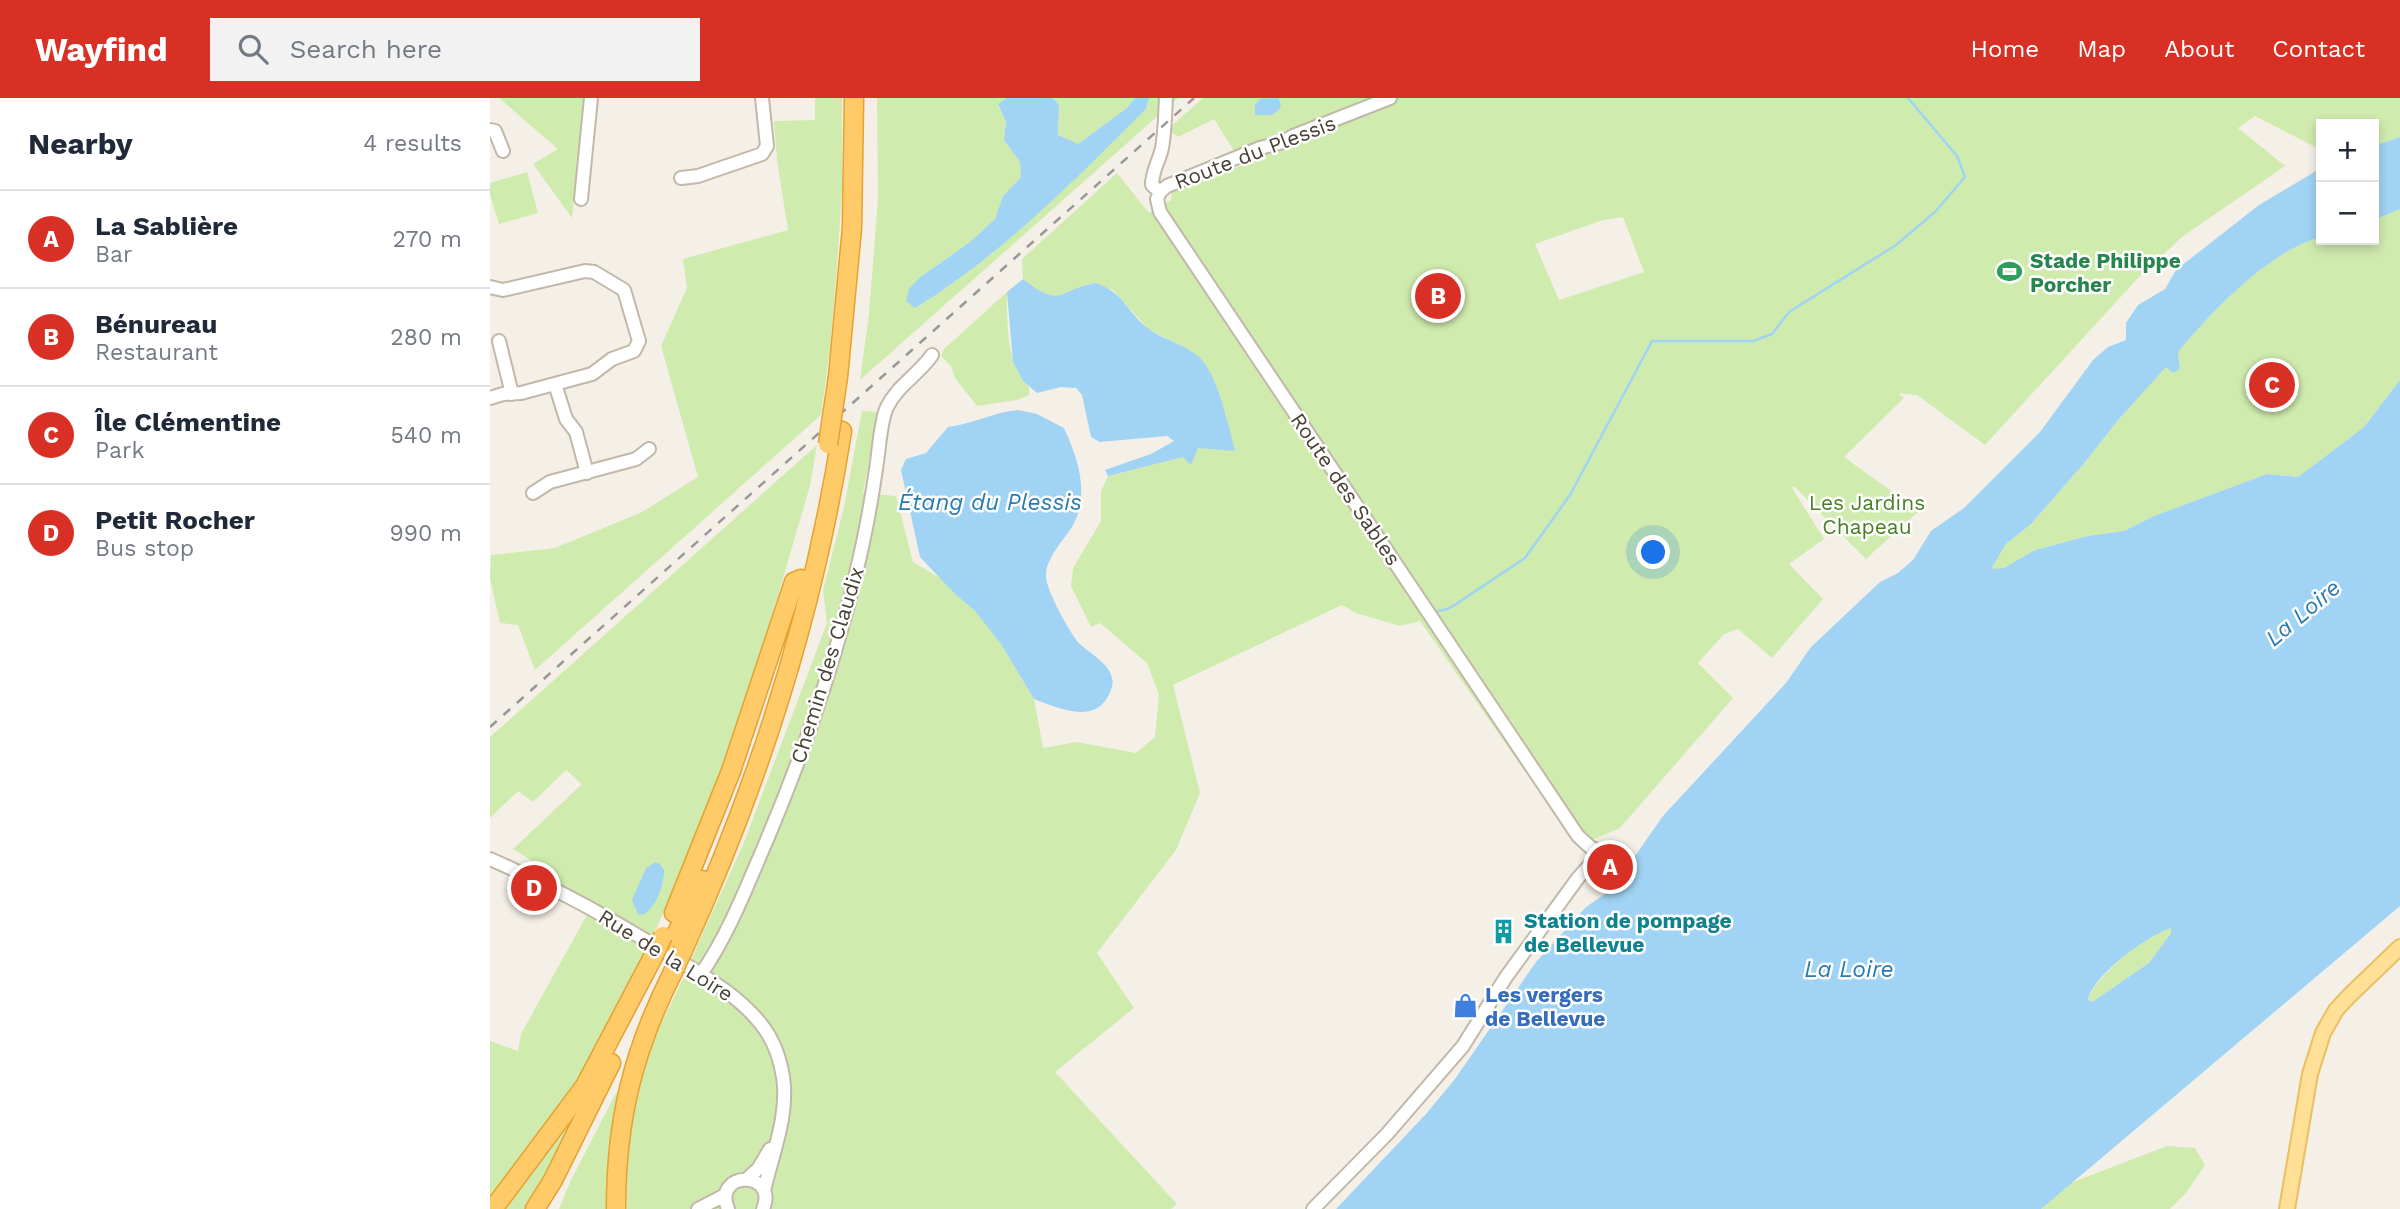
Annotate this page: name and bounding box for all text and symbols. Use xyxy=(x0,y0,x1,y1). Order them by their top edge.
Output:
search box xyxy=(210,18,700,81)
text: Wayfind xyxy=(35,30,168,69)
icon: search xyxy=(234,30,272,68)
text: Search here xyxy=(290,34,442,64)
text: Home xyxy=(1971,35,2039,63)
text: Map xyxy=(2077,35,2126,63)
text: About xyxy=(2164,35,2234,63)
text: Contact xyxy=(2272,35,2365,63)
street label: Route du Plessis xyxy=(1171,110,1339,194)
map controls xyxy=(2316,119,2379,245)
button: + xyxy=(2316,119,2379,182)
text: Nearby xyxy=(28,126,133,161)
text: 4 results xyxy=(363,130,462,157)
button: − xyxy=(2316,182,2379,245)
text: La Sablière xyxy=(95,211,238,241)
text: A xyxy=(43,226,59,253)
text: 270 m xyxy=(393,226,462,253)
text: Bar xyxy=(95,241,132,268)
place label: Stade Philippe Porcher xyxy=(2030,248,2181,297)
sports icon: Stade Philippe Porcher xyxy=(1996,258,2024,286)
pin: B xyxy=(1415,270,1461,322)
text: Bénureau xyxy=(95,309,217,339)
text: B xyxy=(43,324,59,351)
text: 280 m xyxy=(390,324,462,351)
text: Restaurant xyxy=(95,339,218,366)
pin: C xyxy=(2249,359,2295,411)
text: Île Clémentine xyxy=(95,407,281,437)
street label: Route des Sables xyxy=(1286,408,1406,570)
text: C xyxy=(43,422,59,449)
text: 540 m xyxy=(390,422,462,449)
text: Park xyxy=(95,437,144,464)
water label: Étang du Plessis xyxy=(898,488,1082,516)
park label: Les Jardins Chapeau xyxy=(1809,490,1925,539)
text: Petit Rocher xyxy=(95,505,255,535)
text: D xyxy=(43,520,59,547)
text: 990 m xyxy=(390,520,462,547)
text: Bus stop xyxy=(95,535,194,562)
your location xyxy=(1636,535,1670,569)
street label: Chemin des Claudix xyxy=(785,564,869,766)
water label: La Loire xyxy=(2260,574,2346,652)
pin: A xyxy=(1587,841,1633,893)
pin: D xyxy=(511,862,557,914)
street label: Rue de la Loire xyxy=(594,904,738,1006)
place label: Station de pompage de Bellevue xyxy=(1524,908,1732,957)
building icon: Station de pompage de Bellevue xyxy=(1490,918,1518,946)
water label: La Loire xyxy=(1804,956,1894,983)
place label: Les vergers de Bellevue xyxy=(1485,982,1605,1031)
shop icon: Les vergers de Bellevue xyxy=(1451,992,1479,1020)

